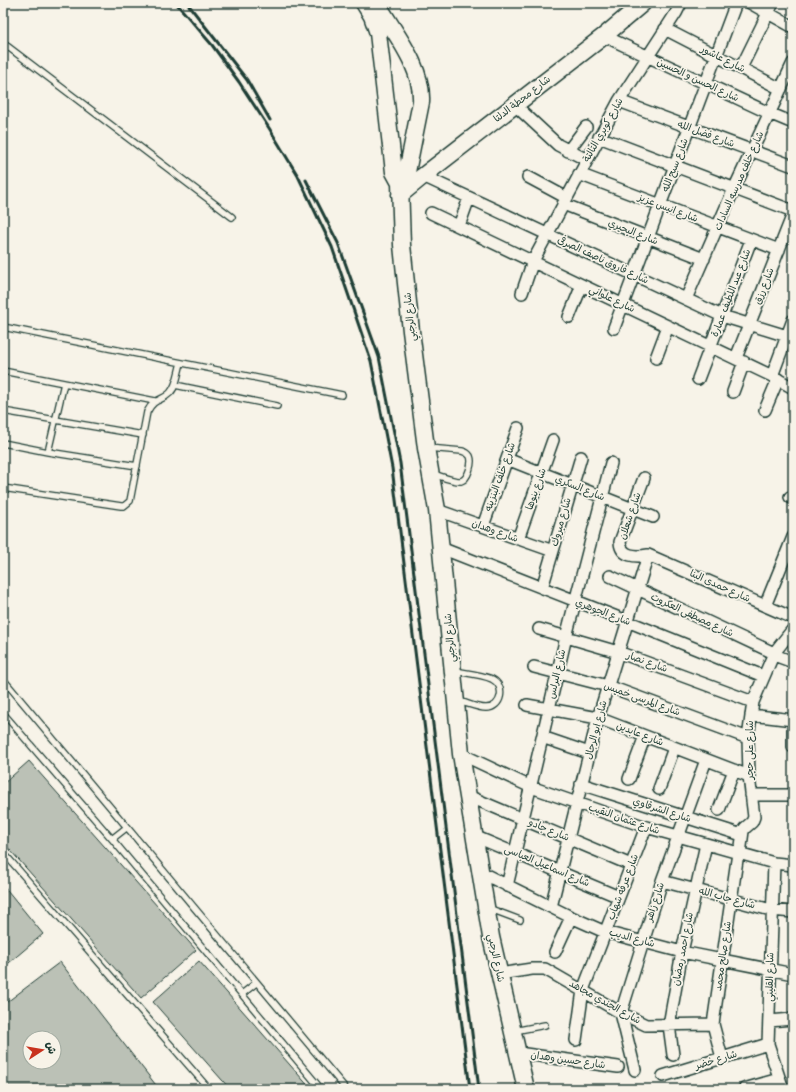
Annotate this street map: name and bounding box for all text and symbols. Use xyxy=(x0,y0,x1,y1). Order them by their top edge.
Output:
street label: شارع عاشور xyxy=(698,42,747,76)
street label: شارع الحسن و الحسين xyxy=(655,56,741,105)
street label: شارع محطة الدلتا xyxy=(491,73,554,126)
street label: شارع كوبري التالتة xyxy=(580,96,627,165)
street label: شارع فضل الله xyxy=(675,118,736,151)
street label: شارع خلف مدرسه السادات xyxy=(712,129,767,233)
street label: شارع سبح الله xyxy=(659,136,692,194)
street label: شارع انيس عزيز xyxy=(635,191,700,226)
street label: شارع البحيري xyxy=(606,217,660,249)
street label: شارع فاروق ناصف الصرفى xyxy=(555,233,651,287)
street label: شارع عبد اللطيف عمارة xyxy=(709,247,754,339)
street label: شارع رزق xyxy=(751,266,778,307)
street label: شارع علواني xyxy=(586,283,637,318)
street label: شارع الرجبي xyxy=(401,291,422,342)
street label: شارع خلف البنزينه xyxy=(482,441,519,513)
street label: شارع بنوها xyxy=(523,466,550,512)
street label: شارع السكري xyxy=(553,473,607,505)
street label: شارع شعلان xyxy=(616,490,645,542)
street label: شارع مبروك xyxy=(548,496,575,548)
street label: شارع وهدان xyxy=(470,517,520,546)
street label: شارع حمدى البنا xyxy=(687,567,753,606)
street label: شارع مصطفى العكروت xyxy=(648,591,736,641)
street label: شارع الجوهري xyxy=(573,596,632,630)
street label: شارع الرجبي xyxy=(442,613,461,663)
street label: شارع البرلس xyxy=(545,648,570,700)
street label: شارع نصار xyxy=(624,649,669,676)
street label: شارع المرسى خميس xyxy=(602,680,682,719)
street label: شارع ابو الرجال xyxy=(582,699,611,761)
street label: شارع عابدين xyxy=(614,720,666,750)
street label: شارع على حجر xyxy=(744,720,757,781)
street label: شارع الشرقاوي xyxy=(631,795,693,827)
street label: شارع عثمان النقيب xyxy=(586,801,662,838)
street label: شارع جادو xyxy=(526,816,571,845)
street label: شارع اسماعيل العباسى xyxy=(502,843,592,890)
street label: شارع عرفه شهاب xyxy=(605,852,642,922)
street label: شارع زاهر xyxy=(643,881,668,924)
street label: شارع جاب الله xyxy=(697,885,757,912)
street label: شارع احمد رمضان xyxy=(670,911,697,987)
street label: شارع صالح محمد xyxy=(712,920,735,992)
street label: شارع الديب xyxy=(608,926,656,951)
street label: شارع الرجبي xyxy=(482,933,507,984)
street label: شارع القليني xyxy=(764,952,779,1002)
street label: شارع الجندي مجاهد xyxy=(566,977,643,1029)
north arrow xyxy=(22,1030,62,1070)
text: ش xyxy=(44,1041,59,1055)
street label: شارع خضر xyxy=(692,1048,739,1073)
street label: شارع حسين وهدان xyxy=(530,1049,606,1072)

